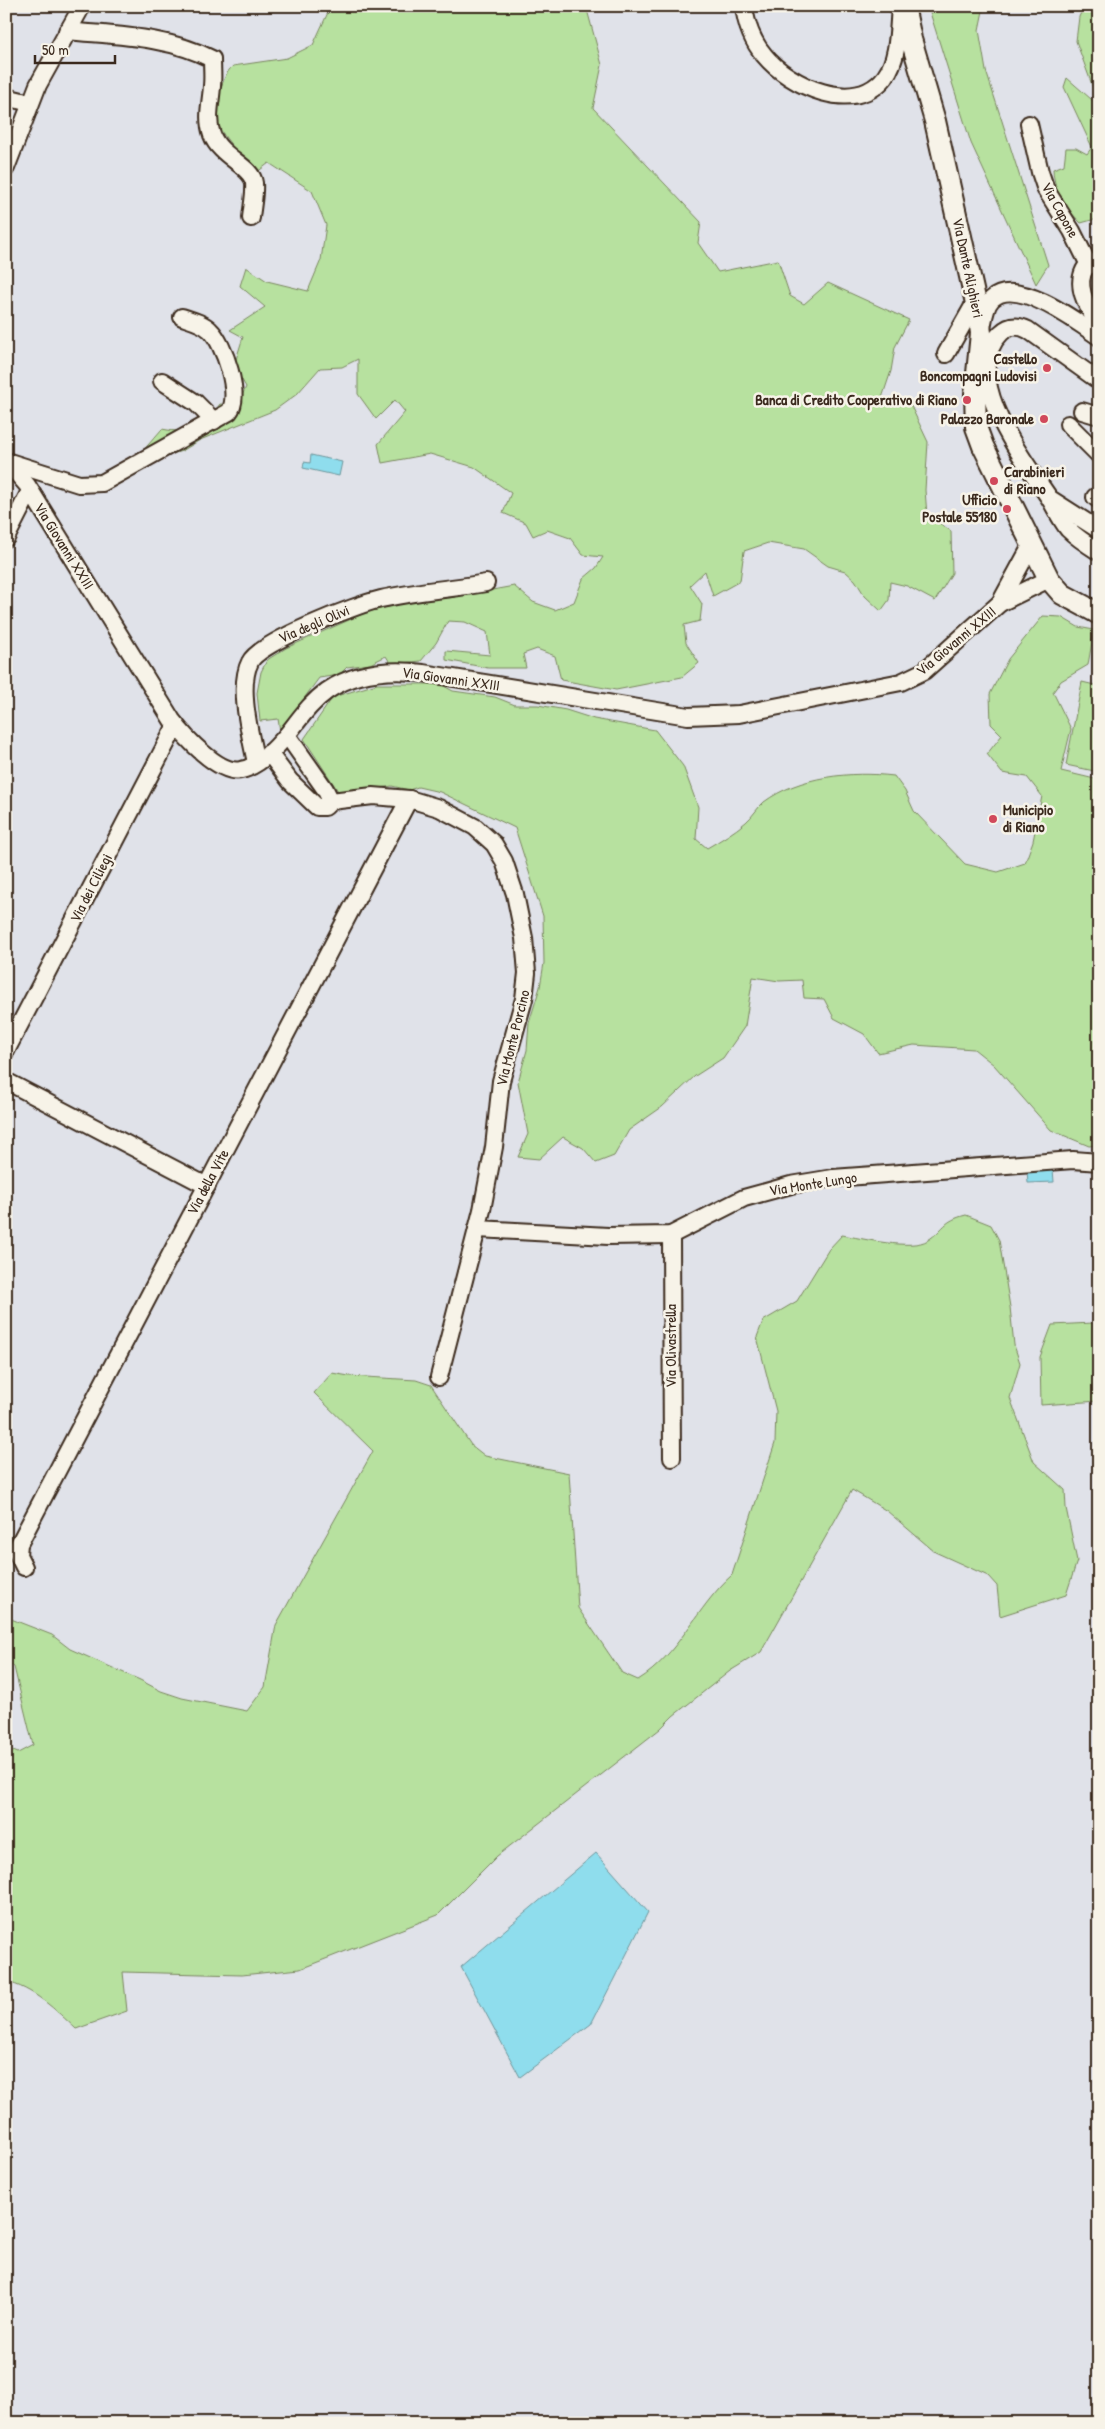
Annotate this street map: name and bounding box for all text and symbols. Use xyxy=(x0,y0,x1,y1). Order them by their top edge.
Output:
scale bar xyxy=(35,32,115,64)
text: 50 m xyxy=(42,39,69,60)
street label: Via Capone xyxy=(1037,178,1084,241)
street label: Via Dante Alighieri xyxy=(948,216,989,320)
place label: Castello Boncompagni Ludovisi xyxy=(920,348,1037,387)
marker: Castello Boncompagni Ludovisi xyxy=(1041,362,1053,374)
place label: Banca di Credito Cooperativo di Riano xyxy=(755,389,957,411)
marker: Banca di Credito Cooperativo di Riano xyxy=(961,394,973,406)
place label: Palazzo Baronale xyxy=(941,408,1034,429)
marker: Palazzo Baronale xyxy=(1038,413,1050,425)
place label: Carabinieri di Riano xyxy=(1004,461,1065,499)
marker: Carabinieri di Riano xyxy=(988,475,1000,487)
place label: Ufficio Postale 55180 xyxy=(922,489,997,527)
street label: Via Giovanni XXIII xyxy=(29,498,99,593)
marker: Ufficio Postale 55180 xyxy=(1001,503,1013,515)
street label: Via degli Olivi xyxy=(275,599,353,648)
street label: Via Giovanni XXIII xyxy=(911,601,1000,680)
street label: Via Giovanni XXIII xyxy=(401,661,501,696)
place label: Municipio di Riano xyxy=(1003,799,1053,837)
marker: Municipio di Riano xyxy=(987,813,999,825)
street label: Via dei Ciliegi xyxy=(64,850,117,926)
street label: Via Monte Porcino xyxy=(490,988,535,1088)
street label: Via della Vite xyxy=(181,1145,234,1218)
street label: Via Monte Lungo xyxy=(768,1166,858,1201)
street label: Via Olivastrella xyxy=(660,1304,681,1388)

